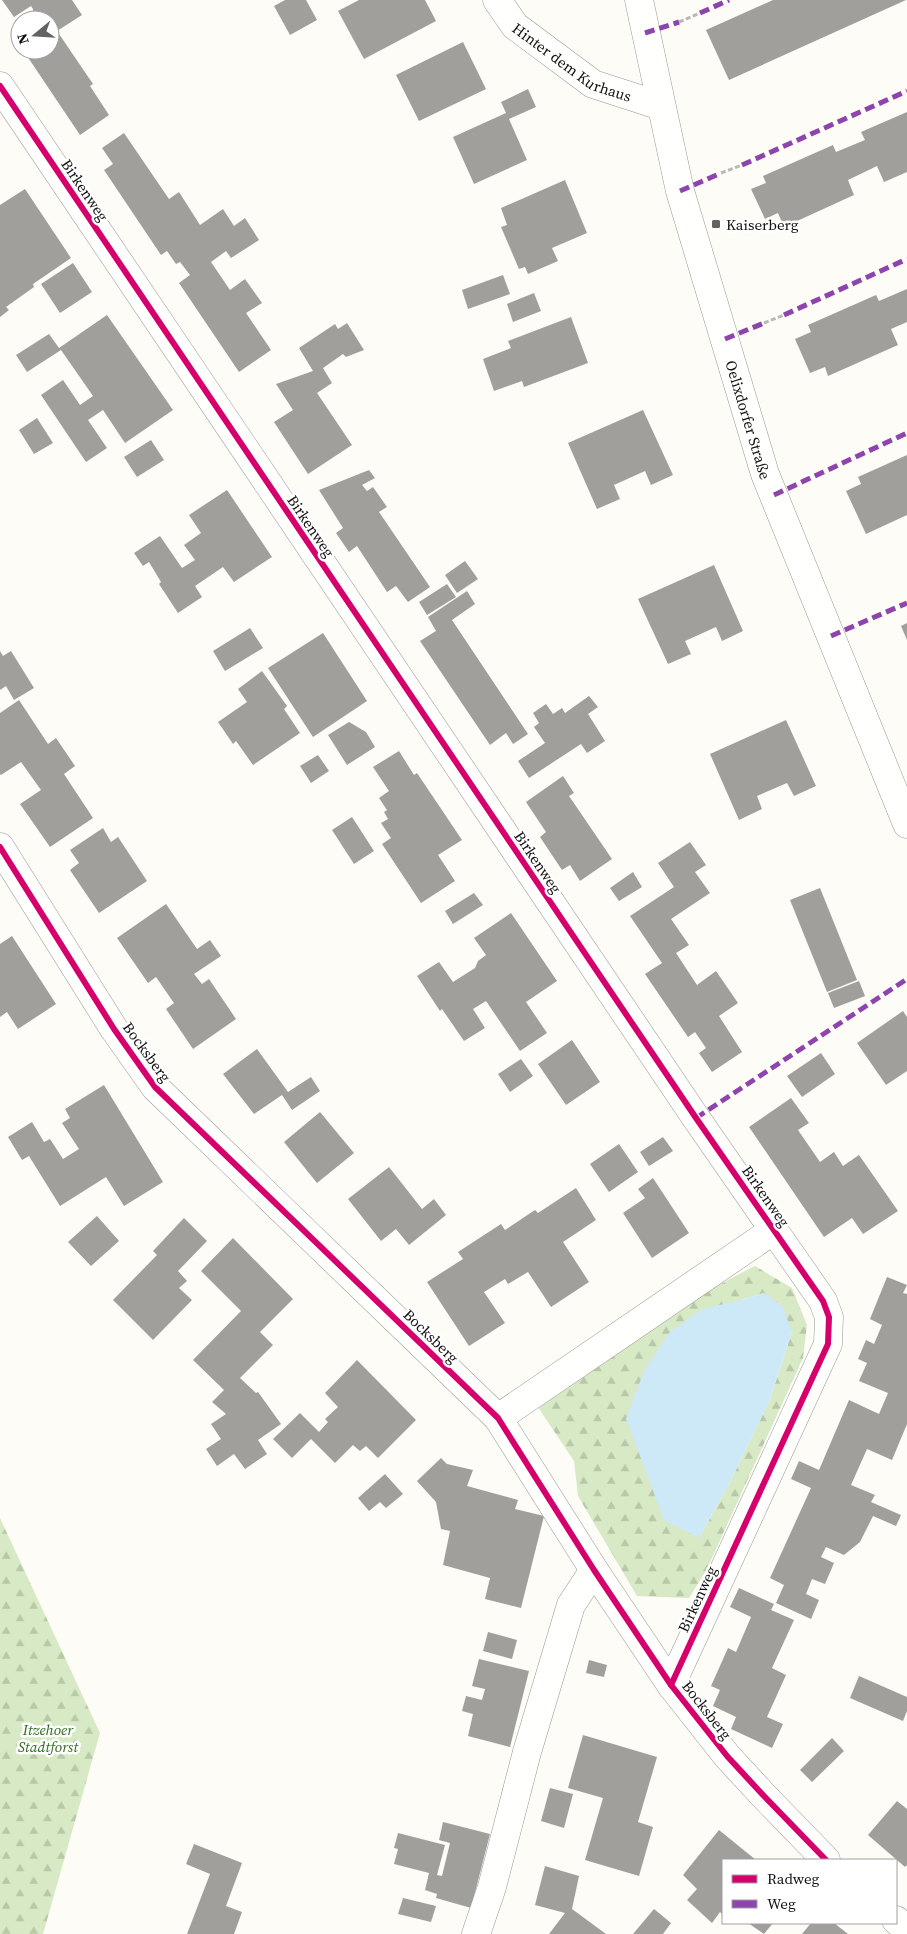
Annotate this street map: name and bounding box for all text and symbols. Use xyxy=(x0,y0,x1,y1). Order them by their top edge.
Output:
north arrow xyxy=(10,10,60,60)
street label: Hinter dem Kurhaus xyxy=(508,17,634,106)
text: N xyxy=(12,31,34,47)
street label: Birkenweg xyxy=(56,155,114,225)
place label: Kaiserberg xyxy=(726,214,799,235)
marker: Kaiserberg xyxy=(710,218,722,230)
street label: Oelixdorfer Straße xyxy=(721,358,777,483)
street label: Birkenweg xyxy=(282,491,340,561)
street label: Birkenweg xyxy=(509,827,567,897)
street label: Bocksberg xyxy=(118,1018,176,1086)
street label: Birkenweg xyxy=(737,1161,795,1231)
street label: Bocksberg xyxy=(399,1304,463,1368)
street label: Birkenweg xyxy=(673,1562,722,1636)
street label: Bocksberg xyxy=(677,1676,737,1744)
park label: Itzehoer Stadtforst xyxy=(18,1719,79,1757)
legend xyxy=(722,1859,897,1924)
text: Radweg xyxy=(767,1868,820,1889)
text: Weg xyxy=(767,1893,796,1914)

